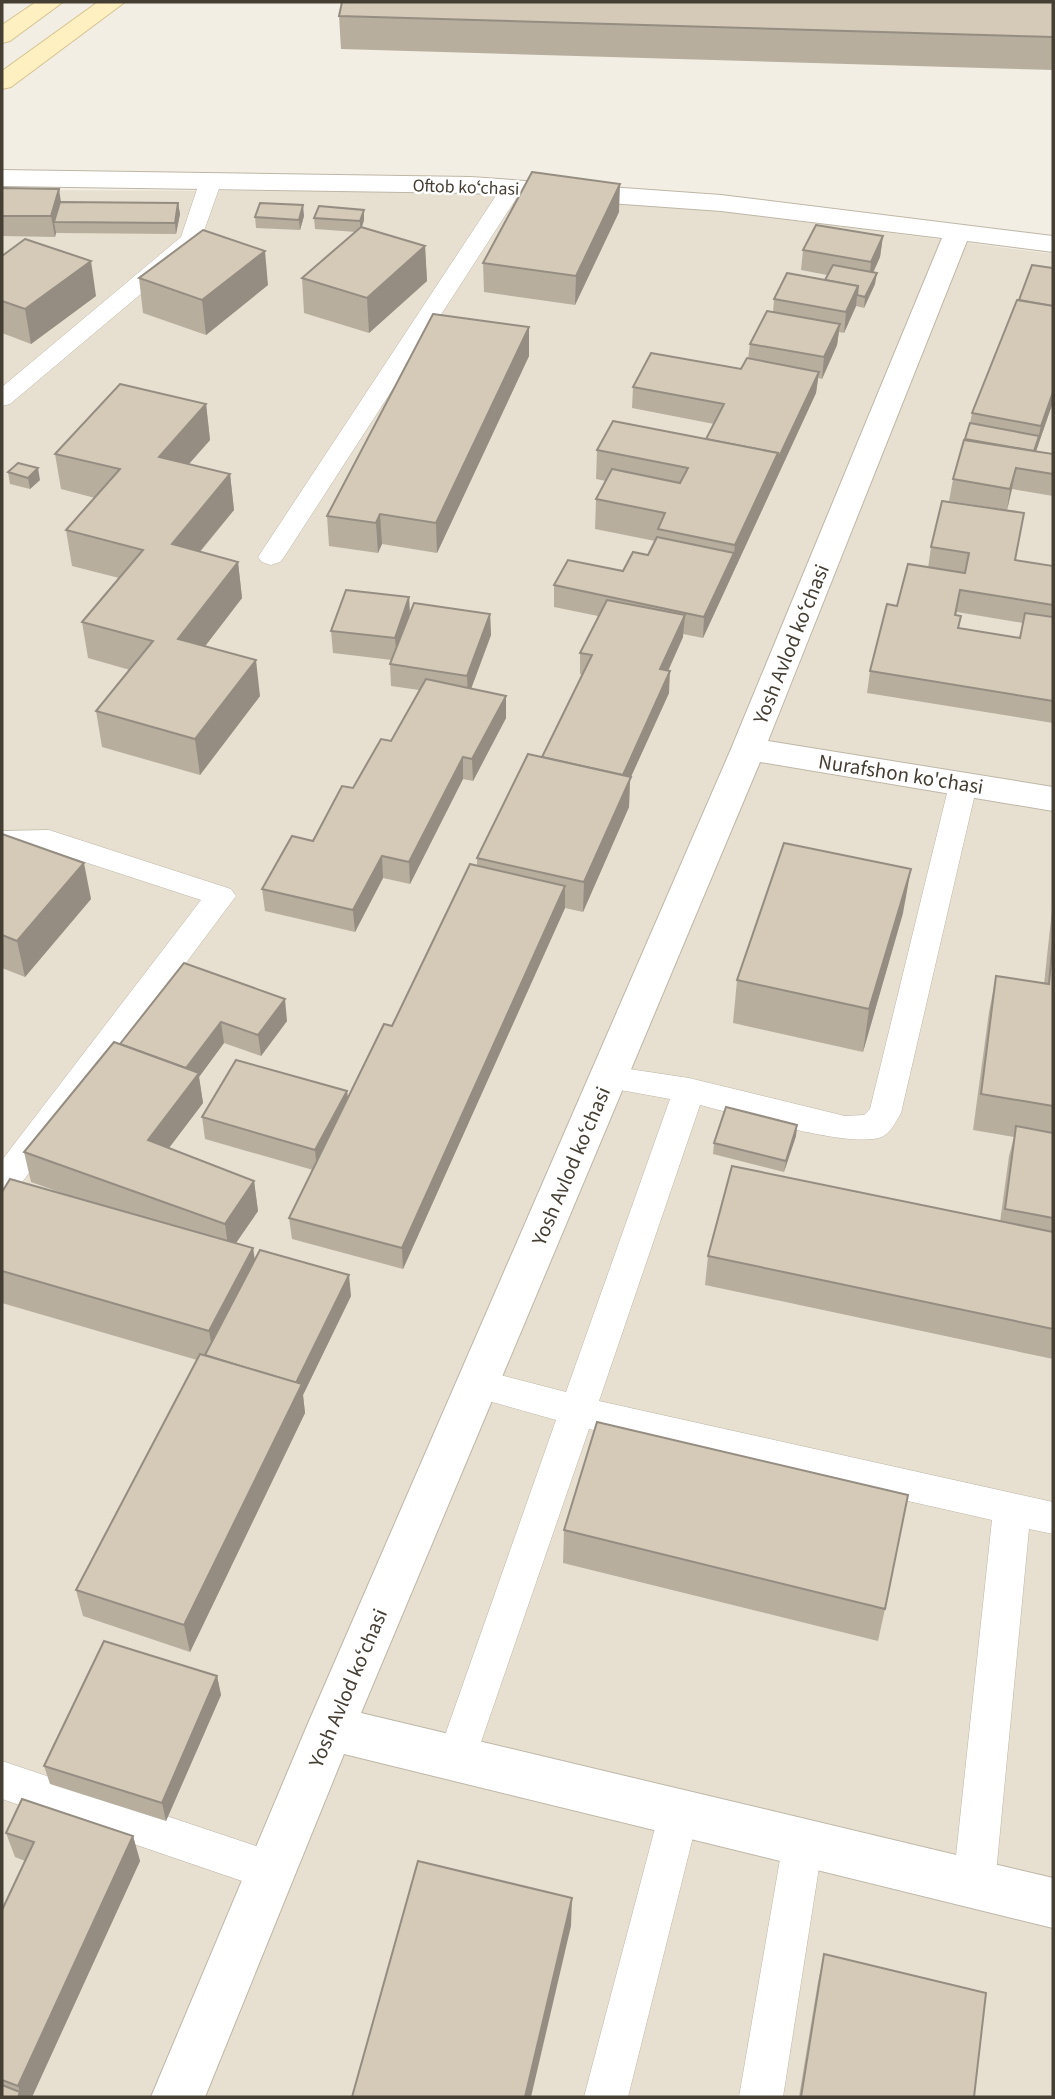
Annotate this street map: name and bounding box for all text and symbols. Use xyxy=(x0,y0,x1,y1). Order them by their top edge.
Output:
street label: Oftob koʻchasi xyxy=(412,173,520,202)
street label: Yosh Avlod koʻchasi xyxy=(745,560,837,729)
street label: Nurafshon ko'chasi xyxy=(816,746,986,802)
street label: Yosh Avlod koʻchasi xyxy=(524,1082,618,1251)
street label: Yosh Avlod koʻchasi xyxy=(301,1604,395,1773)

